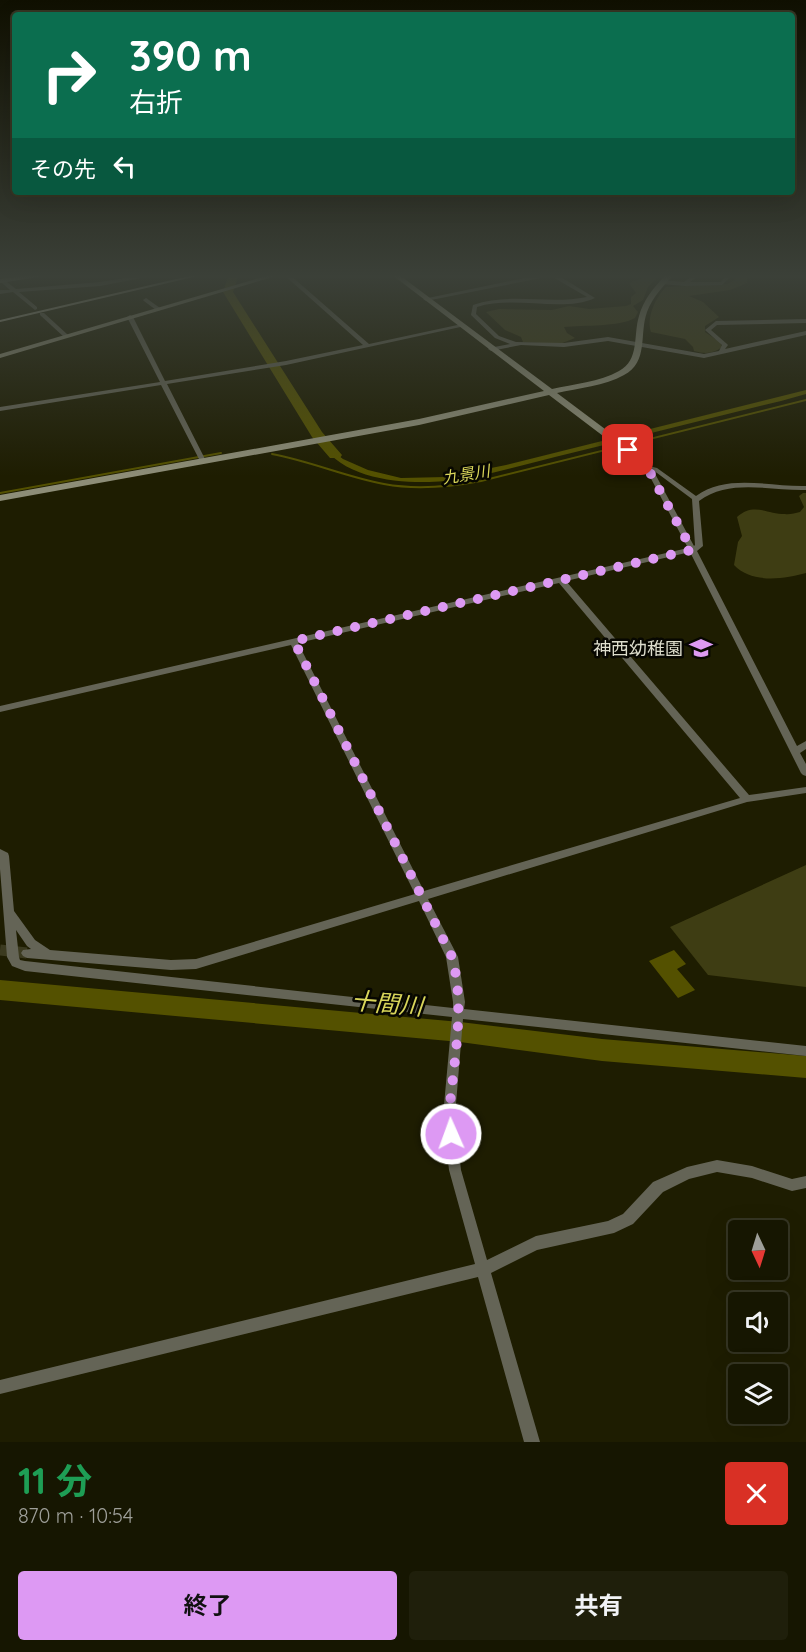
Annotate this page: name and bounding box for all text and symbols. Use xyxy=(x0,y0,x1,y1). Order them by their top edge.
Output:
text: 390 m xyxy=(129,29,252,82)
icon: right xyxy=(30,36,108,114)
text: 右折 xyxy=(129,85,183,119)
icon: left xyxy=(108,150,141,183)
text: その先 xyxy=(30,155,96,183)
pin xyxy=(602,424,653,475)
icon: arrive xyxy=(611,433,644,466)
water label: 九景川 xyxy=(441,460,493,488)
school or university icon: 神西幼稚園 xyxy=(688,635,714,661)
place label: 神西幼稚園 xyxy=(593,637,683,660)
water label: 十間川 xyxy=(350,985,427,1021)
position arrow xyxy=(419,1102,483,1166)
north arrow xyxy=(728,1220,788,1280)
map controls xyxy=(728,1220,788,1424)
button: sound xyxy=(728,1292,788,1352)
button: layers xyxy=(728,1364,788,1424)
text: 11 分 xyxy=(18,1458,92,1503)
button: close xyxy=(725,1462,788,1525)
text: 870 m · 10:54 xyxy=(18,1503,133,1528)
button: 終了 xyxy=(18,1571,397,1640)
button: 共有 xyxy=(409,1571,788,1640)

